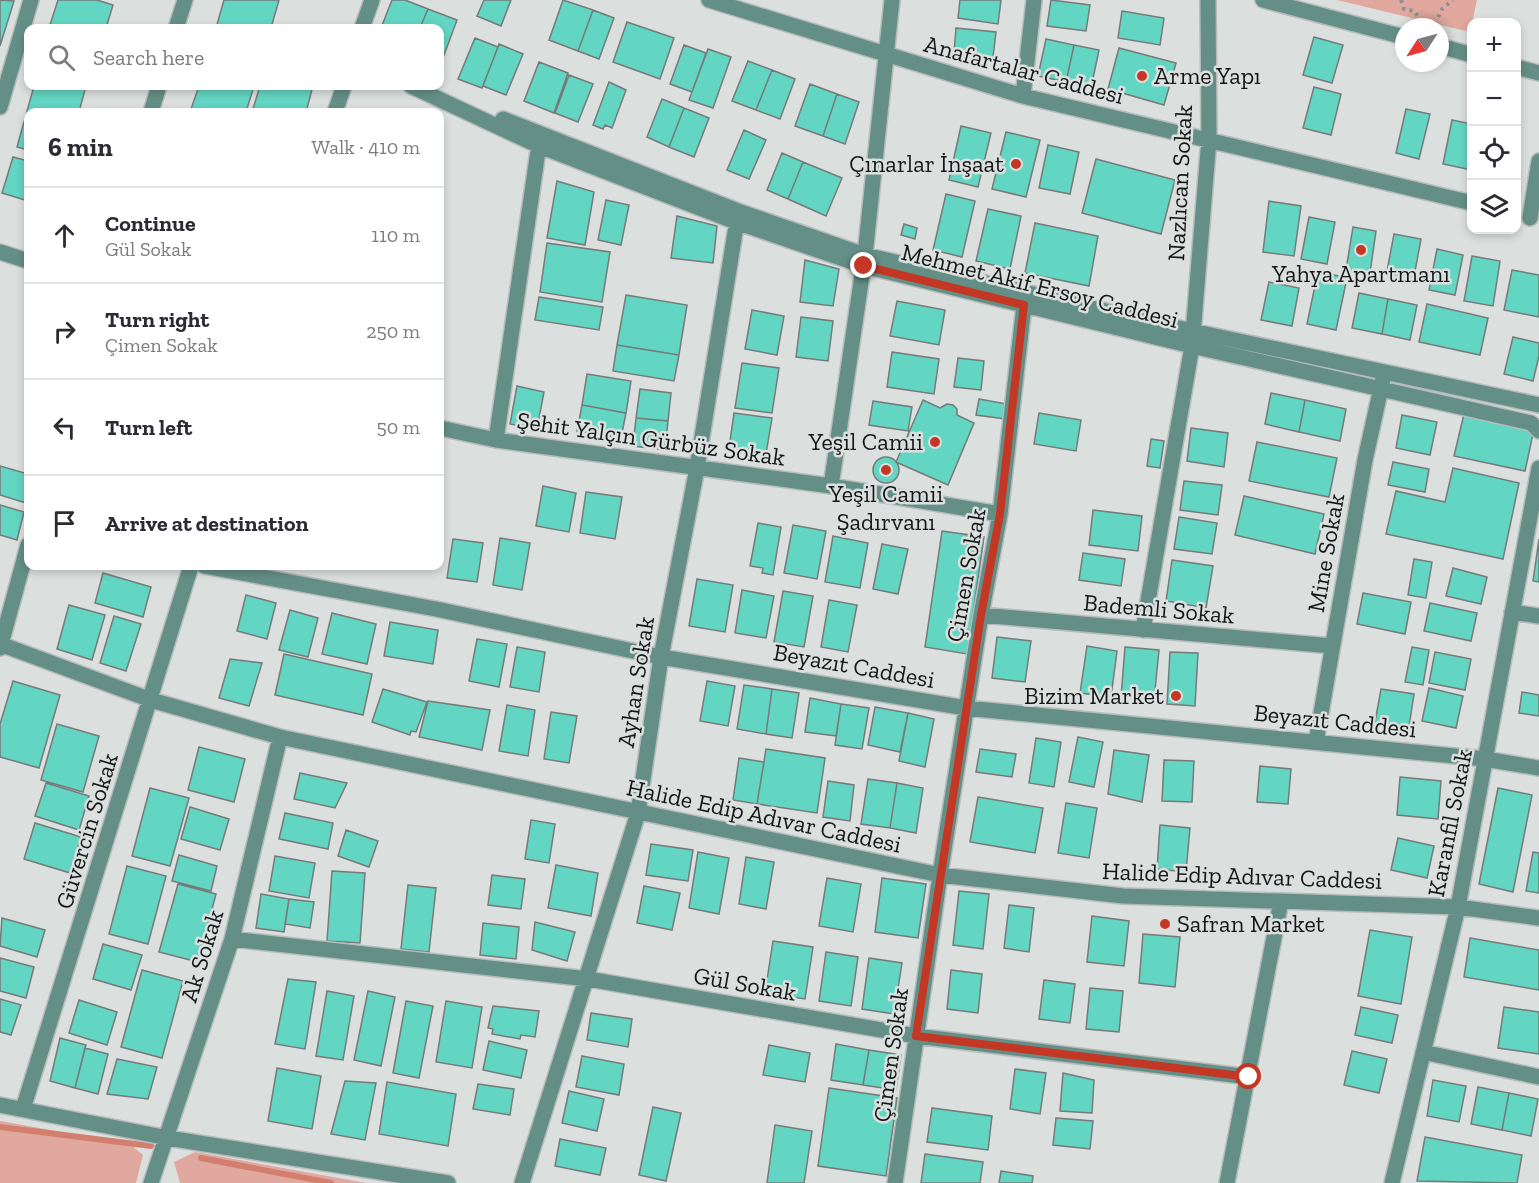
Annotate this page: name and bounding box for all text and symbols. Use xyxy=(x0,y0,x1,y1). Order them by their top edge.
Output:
north arrow xyxy=(1395,18,1449,72)
map controls xyxy=(1467,18,1521,234)
button: + xyxy=(1467,18,1521,72)
search box xyxy=(24,24,444,90)
street label: Anafartalar Caddesi xyxy=(921,29,1128,110)
icon: search xyxy=(45,41,78,74)
text: Search here xyxy=(93,44,204,71)
place label: Arme Yapı xyxy=(1154,61,1261,90)
marker: Arme Yapı xyxy=(1135,69,1149,83)
button: − xyxy=(1467,72,1521,126)
street label: Nazlıcan Sokak xyxy=(1161,104,1198,262)
button: locate xyxy=(1467,126,1521,180)
text: 6 min xyxy=(48,131,113,163)
text: Walk · 410 m xyxy=(312,135,420,159)
place label: Çınarlar İnşaat xyxy=(849,149,1004,178)
marker: Çınarlar İnşaat xyxy=(1009,157,1023,171)
button: layers xyxy=(1467,180,1521,234)
text: Continue xyxy=(105,210,196,237)
icon: ahead xyxy=(48,219,81,252)
text: 110 m xyxy=(371,223,420,247)
text: Gül Sokak xyxy=(105,237,191,261)
street label: Mehmet Akif Ersoy Caddesi xyxy=(899,237,1182,334)
marker: Yahya Apartmanı xyxy=(1354,243,1368,257)
route end xyxy=(850,252,876,278)
place label: Yahya Apartmanı xyxy=(1271,259,1450,288)
text: Turn right xyxy=(105,306,209,333)
icon: right xyxy=(48,315,81,348)
text: 250 m xyxy=(366,319,420,343)
text: Çimen Sokak xyxy=(105,333,218,357)
street label: Şehit Yalçın Gürbüz Sokak xyxy=(515,405,788,472)
icon: left xyxy=(48,411,81,444)
text: Turn left xyxy=(105,414,192,441)
text: 50 m xyxy=(376,415,420,439)
place label: Yeşil Camii xyxy=(808,427,923,456)
marker: Yeşil Camii xyxy=(928,435,942,449)
marker: Yeşil Camii Şadırvanı xyxy=(879,463,893,477)
place label: Yeşil Camii Şadırvanı xyxy=(828,479,944,536)
street label: Mine Sokak xyxy=(1301,491,1350,615)
street label: Çimen Sokak xyxy=(939,505,992,644)
icon: arrive xyxy=(48,507,81,540)
text: Arrive at destination xyxy=(105,510,308,537)
street label: Bademli Sokak xyxy=(1082,587,1236,630)
street label: Ayhan Sokak xyxy=(611,614,660,750)
street label: Beyazıt Caddesi xyxy=(771,637,937,694)
place label: Bizim Market xyxy=(1024,681,1164,710)
marker: Bizim Market xyxy=(1169,689,1183,703)
street label: Beyazıt Caddesi xyxy=(1252,698,1418,743)
street label: Karanfil Sokak xyxy=(1421,746,1478,899)
street label: Güvercin Sokak xyxy=(49,749,124,912)
street label: Halide Edip Adıvar Caddesi xyxy=(624,772,904,859)
street label: Halide Edip Adıvar Caddesi xyxy=(1102,856,1383,895)
street label: Ak Sokak xyxy=(174,906,229,1006)
place label: Safran Market xyxy=(1177,909,1325,938)
marker: Safran Market xyxy=(1158,917,1172,931)
street label: Gül Sokak xyxy=(692,960,799,1007)
street label: Çimen Sokak xyxy=(867,986,914,1124)
route start xyxy=(1235,1063,1261,1089)

